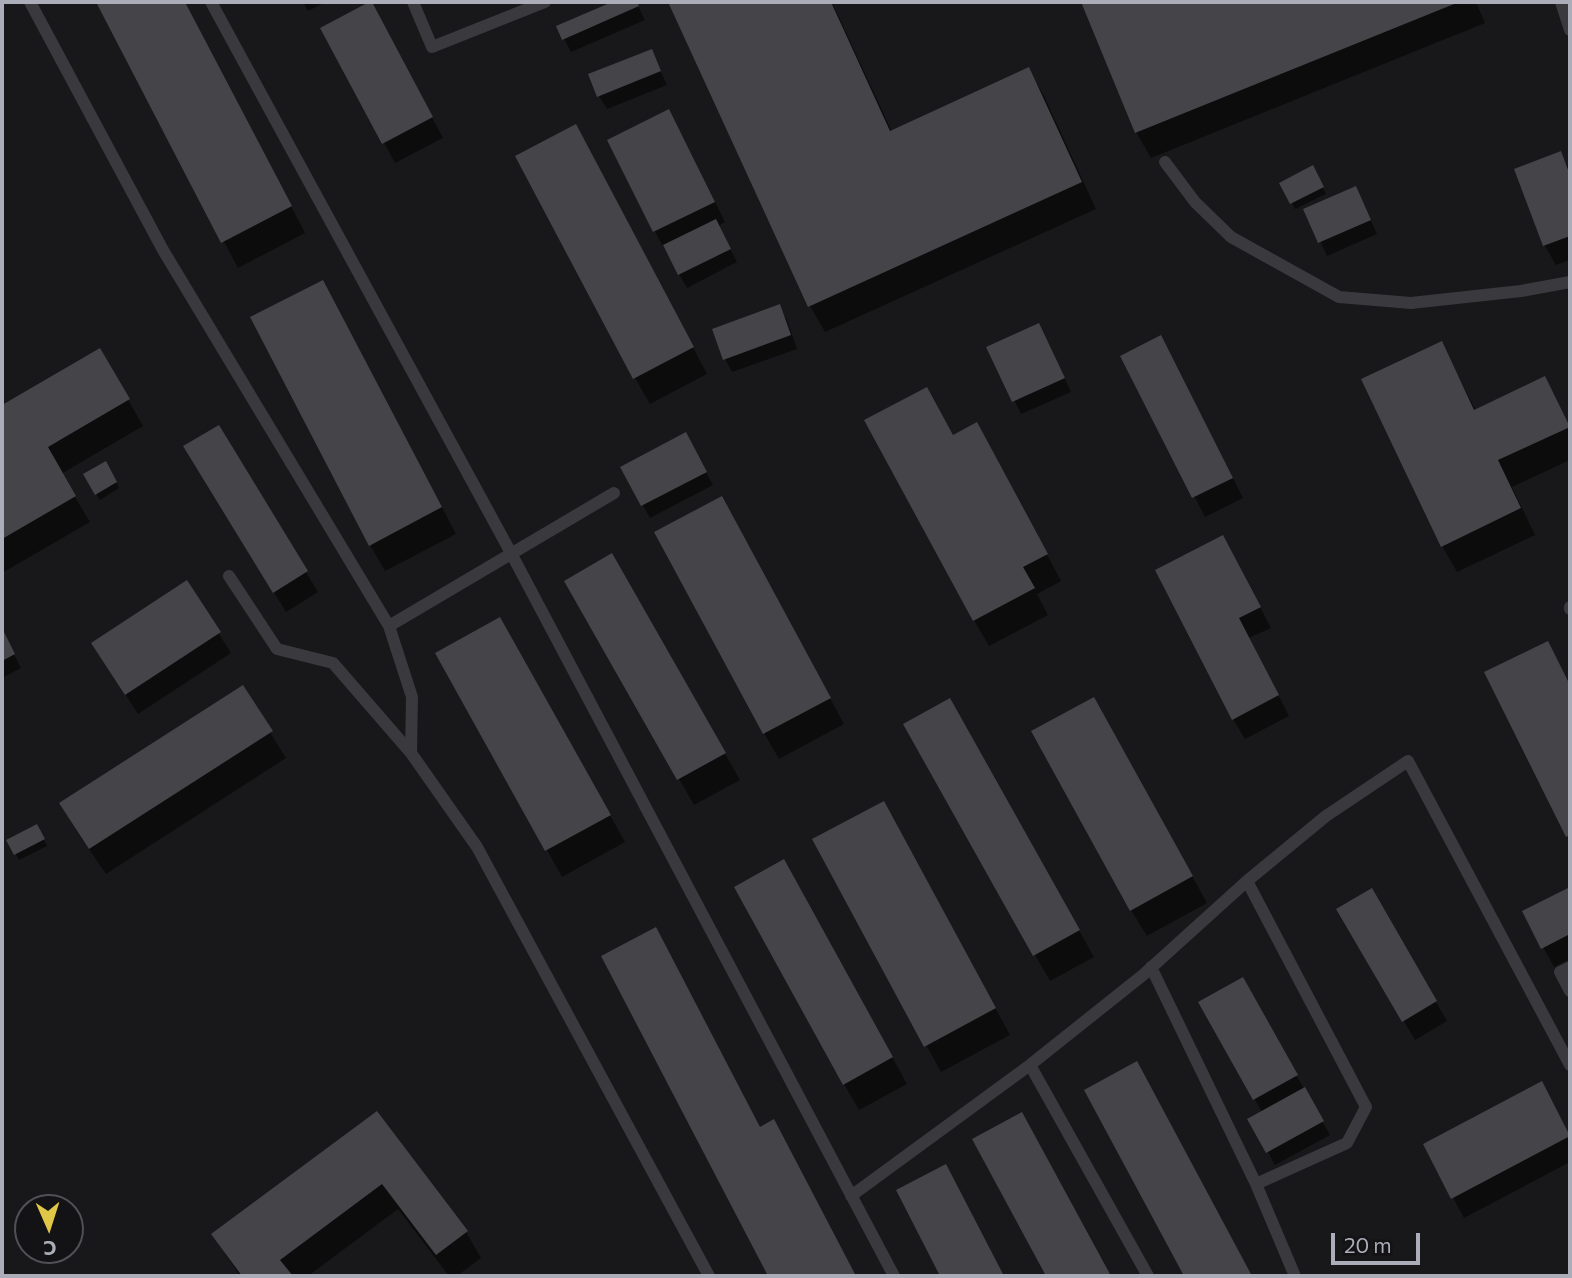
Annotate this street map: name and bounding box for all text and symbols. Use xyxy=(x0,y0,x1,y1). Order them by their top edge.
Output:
north arrow xyxy=(14,1194,84,1264)
scale bar xyxy=(1334,1218,1423,1262)
text: 20 m xyxy=(1344,1232,1392,1257)
text: С xyxy=(43,1237,57,1260)

